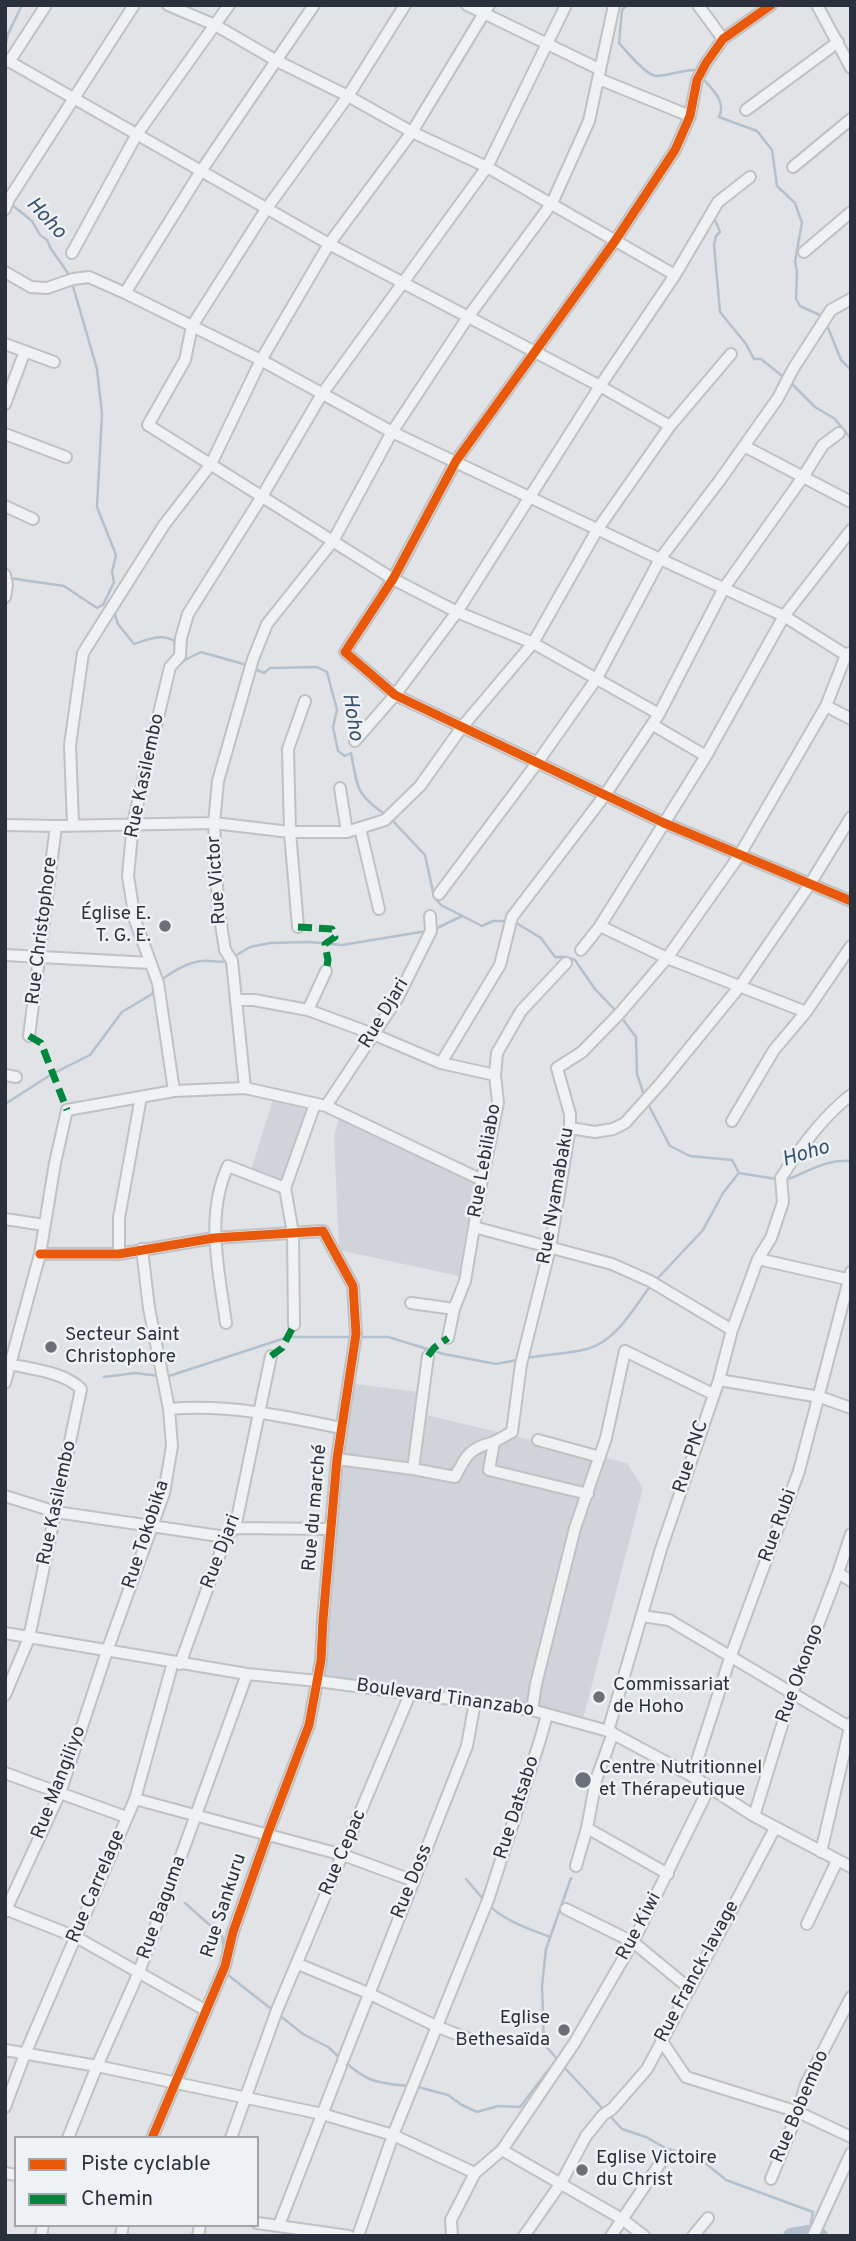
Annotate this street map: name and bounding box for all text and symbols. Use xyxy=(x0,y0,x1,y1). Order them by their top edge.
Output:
water label: Hoho xyxy=(19,193,71,245)
water label: Hoho xyxy=(335,691,367,743)
street label: Rue Kasilembo xyxy=(122,712,170,840)
street label: Rue Victor xyxy=(204,835,232,925)
street label: Rue Christophore xyxy=(23,856,63,1006)
place label: Église E. T. G. E. xyxy=(81,904,151,948)
marker: Église E. T. G. E. xyxy=(157,918,173,934)
street label: Rue Djari xyxy=(355,975,415,1053)
street label: Rue Lebiliabo xyxy=(465,1102,507,1220)
street label: Rue Nyamabaku xyxy=(534,1126,580,1266)
water label: Hoho xyxy=(779,1136,833,1174)
place label: Secteur Saint Christophore xyxy=(65,1325,180,1369)
marker: Secteur Saint Christophore xyxy=(43,1339,59,1355)
street label: Rue PNC xyxy=(670,1418,714,1496)
street label: Rue Kasilembo xyxy=(34,1439,82,1567)
street label: Rue du marché xyxy=(299,1443,333,1573)
street label: Rue Tokobika xyxy=(119,1478,175,1592)
street label: Rue Rubi xyxy=(755,1486,803,1566)
street label: Rue Djari xyxy=(197,1512,247,1592)
street label: Rue Okongo xyxy=(773,1621,829,1727)
street label: Boulevard Tinanzabo xyxy=(355,1675,535,1723)
place label: Commissariat de Hoho xyxy=(613,1675,730,1719)
marker: Commissariat de Hoho xyxy=(591,1689,607,1705)
street label: Rue Mangiliyo xyxy=(28,1723,92,1843)
street label: Rue Datsabo xyxy=(491,1753,545,1863)
place label: Centre Nutritionnel et Thérapeutique xyxy=(599,1758,762,1802)
marker: Centre Nutritionnel et Thérapeutique xyxy=(573,1770,593,1790)
street label: Rue Cepac xyxy=(316,1807,372,1899)
street label: Rue Carrelage xyxy=(63,1827,131,1947)
street label: Rue Doss xyxy=(388,1841,438,1923)
street label: Rue Sankuru xyxy=(197,1851,253,1961)
street label: Rue Baguma xyxy=(134,1853,192,1963)
street label: Rue Kiwi xyxy=(613,1889,667,1965)
street label: Rue Franck-lavage xyxy=(651,1897,745,2047)
place label: Eglise Bethesaïda xyxy=(455,2008,550,2052)
marker: Eglise Bethesaïda xyxy=(556,2022,572,2038)
street label: Rue Bobembo xyxy=(767,2047,835,2167)
legend xyxy=(14,2136,259,2227)
place label: Eglise Victoire du Christ xyxy=(596,2148,717,2192)
text: Piste cyclable xyxy=(81,2151,211,2178)
marker: Eglise Victoire du Christ xyxy=(574,2162,590,2178)
text: Chemin xyxy=(81,2186,153,2213)

